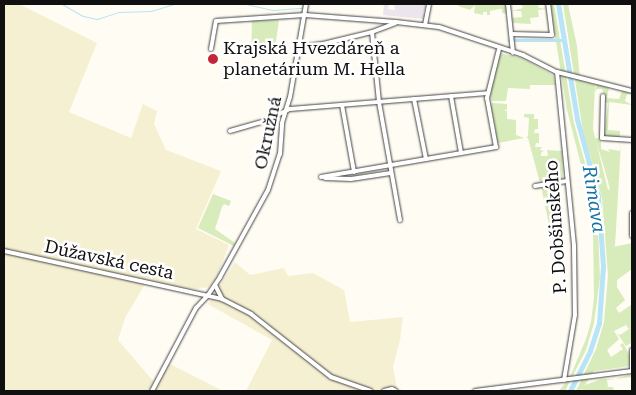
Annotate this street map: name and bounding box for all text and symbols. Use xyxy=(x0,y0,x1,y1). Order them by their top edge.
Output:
place label: Krajská Hvezdáreň a planetárium M. Hella xyxy=(223,38,405,80)
marker: Krajská Hvezdáreň a planetárium M. Hella xyxy=(207,53,219,65)
street label: Okružná xyxy=(250,94,286,172)
street label: P. Dobšinského xyxy=(541,159,571,295)
water label: Rimava xyxy=(577,164,611,234)
street label: Dúžavská cesta xyxy=(42,236,176,284)

